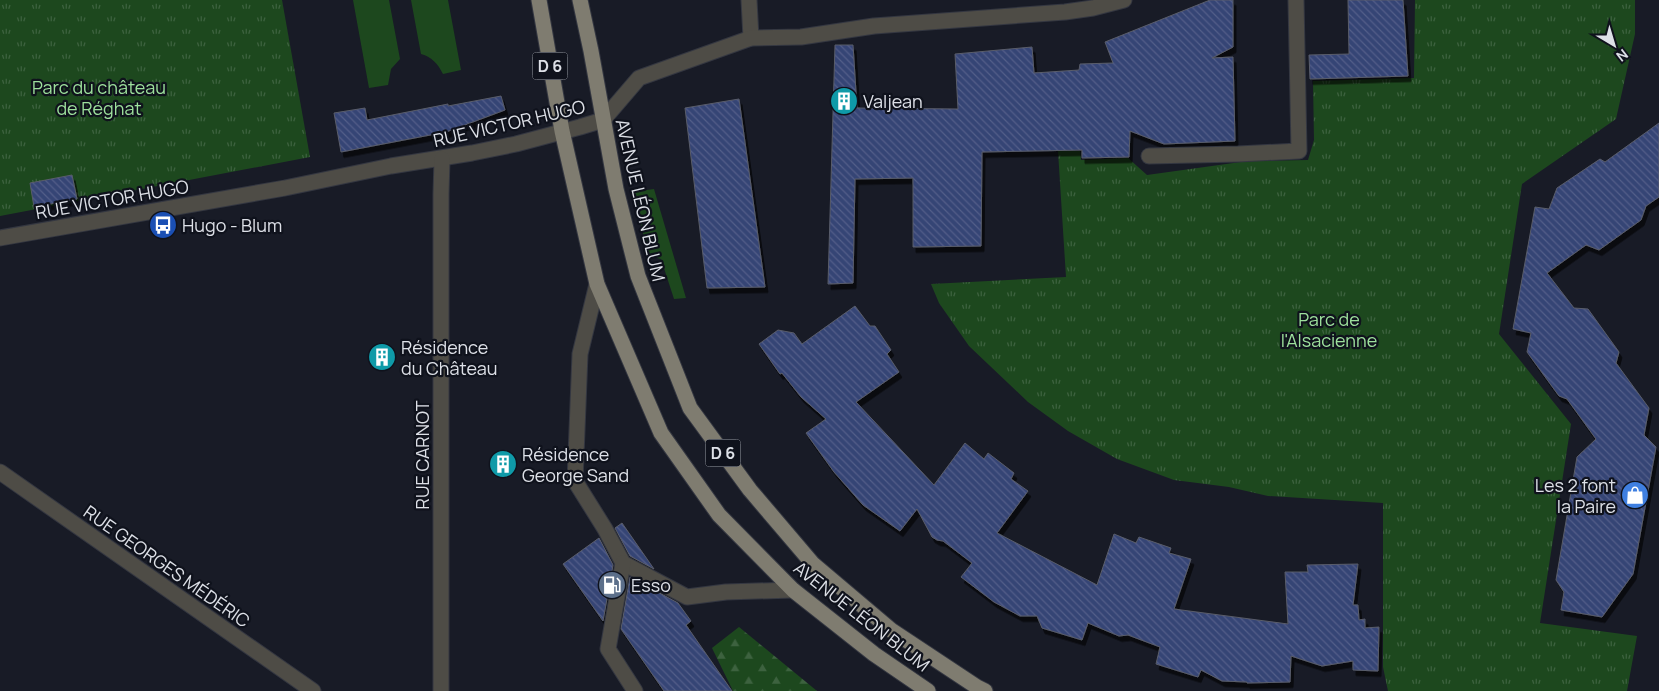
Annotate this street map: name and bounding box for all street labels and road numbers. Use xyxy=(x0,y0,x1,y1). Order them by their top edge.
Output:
road number: D 6 xyxy=(532,52,568,80)
street label: RUE VICTOR HUGO xyxy=(431,94,587,152)
street label: AVENUE LÉON BLUM xyxy=(611,116,671,284)
street label: RUE VICTOR HUGO xyxy=(34,174,190,224)
street label: RUE CARNOT xyxy=(410,400,434,509)
road number: D 6 xyxy=(706,439,740,466)
street label: RUE GEORGES MÉDÉRIC xyxy=(79,499,255,633)
street label: AVENUE LÉON BLUM xyxy=(789,555,935,677)

